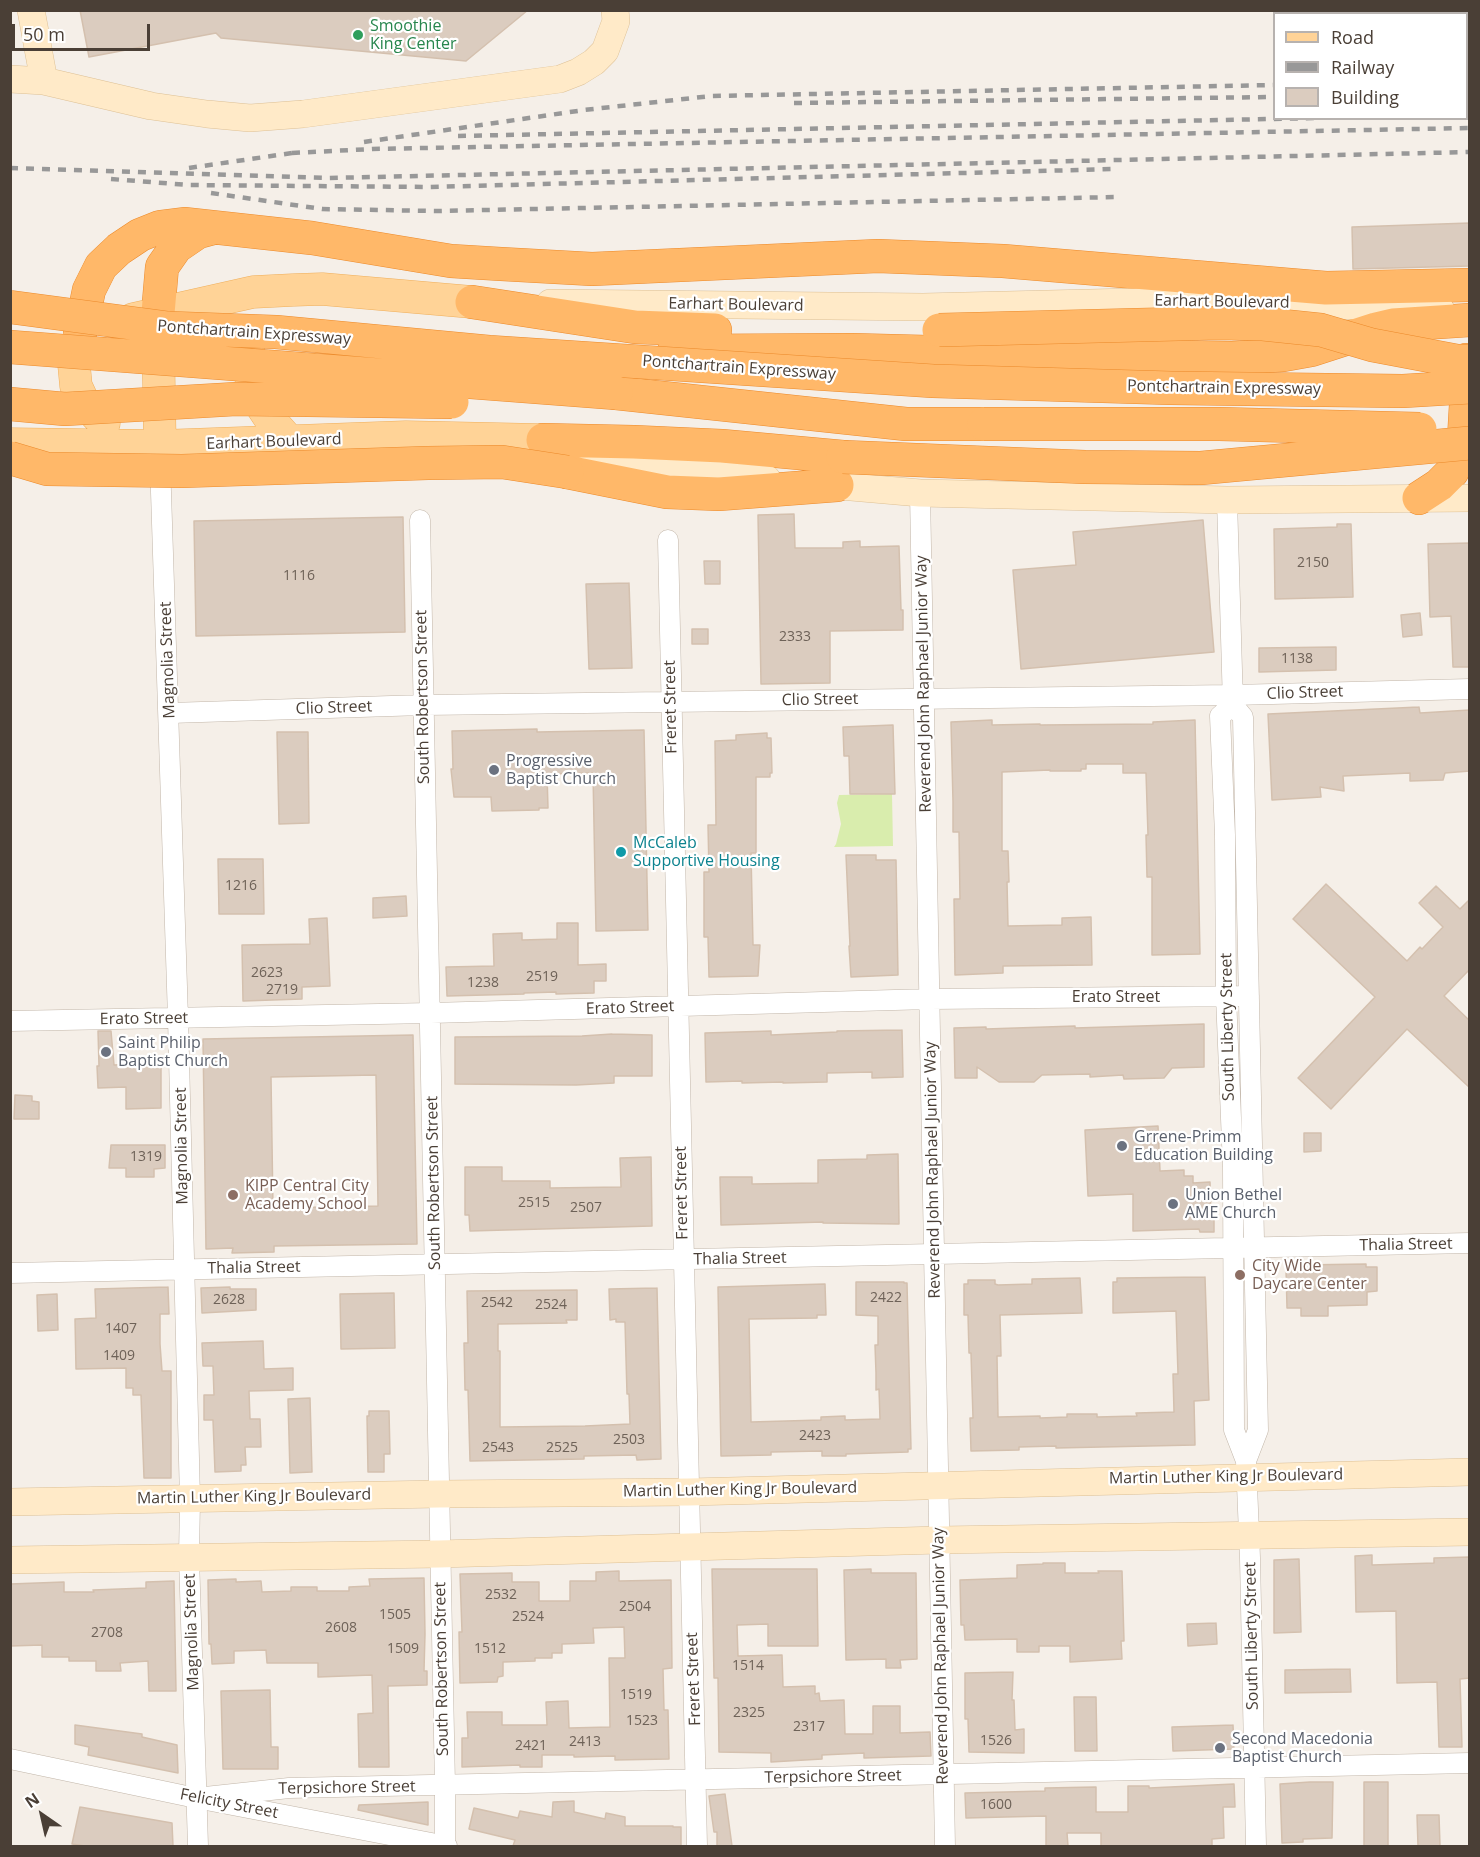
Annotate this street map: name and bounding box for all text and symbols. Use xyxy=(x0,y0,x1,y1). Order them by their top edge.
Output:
scale bar xyxy=(15,12,153,50)
legend xyxy=(1273,12,1468,120)
place label: Smoothie King Center xyxy=(370,16,457,54)
text: 50 m xyxy=(23,22,65,46)
text: Road xyxy=(1331,25,1374,49)
marker: Smoothie King Center xyxy=(351,28,365,42)
text: Railway xyxy=(1331,55,1394,79)
text: Building xyxy=(1331,85,1399,109)
street label: Earhart Boulevard xyxy=(1154,291,1290,313)
street label: Earhart Boulevard xyxy=(668,294,804,316)
street label: Pontchartrain Expressway xyxy=(157,317,351,349)
street label: Pontchartrain Expressway xyxy=(642,352,836,384)
street label: Pontchartrain Expressway xyxy=(1127,377,1321,399)
street label: Earhart Boulevard xyxy=(206,430,342,454)
street label: Reverend John Raphael Junior Way xyxy=(912,555,936,813)
house number: 2150 xyxy=(1297,555,1329,571)
house number: 1116 xyxy=(283,568,315,584)
street label: Magnolia Street xyxy=(156,601,180,719)
street label: South Robertson Street xyxy=(412,610,434,784)
house number: 2333 xyxy=(779,629,811,645)
house number: 1138 xyxy=(1281,651,1313,667)
street label: Freret Street xyxy=(661,660,681,754)
street label: Clio Street xyxy=(1266,682,1344,704)
street label: Clio Street xyxy=(782,690,858,710)
street label: Clio Street xyxy=(295,697,373,719)
place label: Progressive Baptist Church xyxy=(506,751,616,789)
marker: Progressive Baptist Church xyxy=(487,763,501,777)
place label: McCaleb Supportive Housing xyxy=(633,833,780,871)
marker: McCaleb Supportive Housing xyxy=(614,845,628,859)
house number: 1216 xyxy=(225,878,257,894)
street label: South Liberty Street xyxy=(1217,953,1239,1101)
house number: 2623 xyxy=(251,965,283,981)
house number: 2519 xyxy=(526,969,558,985)
house number: 1238 xyxy=(467,975,499,991)
house number: 2719 xyxy=(266,982,298,998)
street label: Erato Street xyxy=(1072,987,1160,1007)
street label: Erato Street xyxy=(585,997,675,1019)
street label: Erato Street xyxy=(100,1009,188,1029)
place label: Saint Philip Baptist Church xyxy=(118,1033,228,1071)
street label: Reverend John Raphael Junior Way xyxy=(921,1041,945,1299)
marker: Saint Philip Baptist Church xyxy=(99,1045,113,1059)
street label: Magnolia Street xyxy=(171,1087,193,1205)
street label: South Robertson Street xyxy=(423,1096,445,1270)
place label: Grrene-Primm Education Building xyxy=(1134,1127,1273,1165)
marker: Grrene-Primm Education Building xyxy=(1115,1139,1129,1153)
street label: Freret Street xyxy=(672,1146,692,1240)
house number: 1319 xyxy=(130,1149,162,1165)
place label: KIPP Central City Academy School xyxy=(245,1176,369,1214)
place label: Union Bethel AME Church xyxy=(1185,1185,1282,1223)
marker: KIPP Central City Academy School xyxy=(226,1188,240,1202)
house number: 2515 xyxy=(518,1195,550,1211)
marker: Union Bethel AME Church xyxy=(1166,1197,1180,1211)
house number: 2507 xyxy=(570,1200,602,1216)
street label: Thalia Street xyxy=(1359,1235,1453,1255)
street label: Thalia Street xyxy=(693,1249,787,1269)
place label: City Wide Daycare Center xyxy=(1252,1256,1367,1294)
street label: Thalia Street xyxy=(207,1258,301,1278)
marker: City Wide Daycare Center xyxy=(1233,1268,1247,1282)
house number: 2422 xyxy=(870,1290,902,1306)
house number: 2628 xyxy=(213,1292,245,1308)
house number: 2542 xyxy=(481,1295,513,1311)
house number: 2524 xyxy=(535,1297,567,1313)
house number: 1407 xyxy=(105,1321,137,1337)
house number: 1409 xyxy=(103,1348,135,1364)
house number: 2423 xyxy=(799,1428,831,1444)
house number: 2503 xyxy=(613,1432,645,1448)
house number: 2543 xyxy=(482,1440,514,1456)
house number: 2525 xyxy=(546,1440,578,1456)
street label: Martin Luther King Jr Boulevard xyxy=(1109,1465,1343,1489)
street label: Martin Luther King Jr Boulevard xyxy=(623,1478,857,1502)
street label: Martin Luther King Jr Boulevard xyxy=(137,1485,371,1509)
street label: Reverend John Raphael Junior Way xyxy=(929,1527,953,1785)
street label: South Liberty Street xyxy=(1241,1562,1263,1710)
street label: Magnolia Street xyxy=(180,1573,204,1691)
street label: South Robertson Street xyxy=(431,1582,453,1756)
house number: 2532 xyxy=(485,1587,517,1603)
house number: 2504 xyxy=(619,1599,651,1615)
house number: 1505 xyxy=(379,1607,411,1623)
house number: 2524 xyxy=(512,1609,544,1625)
house number: 2608 xyxy=(325,1620,357,1636)
house number: 2708 xyxy=(91,1625,123,1641)
street label: Freret Street xyxy=(683,1632,705,1726)
house number: 1509 xyxy=(387,1641,419,1657)
house number: 1512 xyxy=(474,1641,506,1657)
house number: 1514 xyxy=(732,1658,764,1674)
house number: 1519 xyxy=(620,1687,652,1703)
house number: 2325 xyxy=(733,1705,765,1721)
house number: 1523 xyxy=(626,1713,658,1729)
house number: 2317 xyxy=(793,1719,825,1735)
place label: Second Macedonia Baptist Church xyxy=(1232,1729,1373,1767)
house number: 1526 xyxy=(980,1733,1012,1749)
house number: 2413 xyxy=(569,1734,601,1750)
house number: 2421 xyxy=(515,1738,547,1754)
marker: Second Macedonia Baptist Church xyxy=(1213,1741,1227,1755)
street label: Terpsichore Street xyxy=(764,1766,902,1788)
street label: Terpsichore Street xyxy=(278,1777,416,1799)
north arrow xyxy=(12,1785,72,1845)
street label: Felicity Street xyxy=(178,1785,280,1823)
text: N xyxy=(20,1787,43,1813)
house number: 1600 xyxy=(980,1797,1012,1813)

